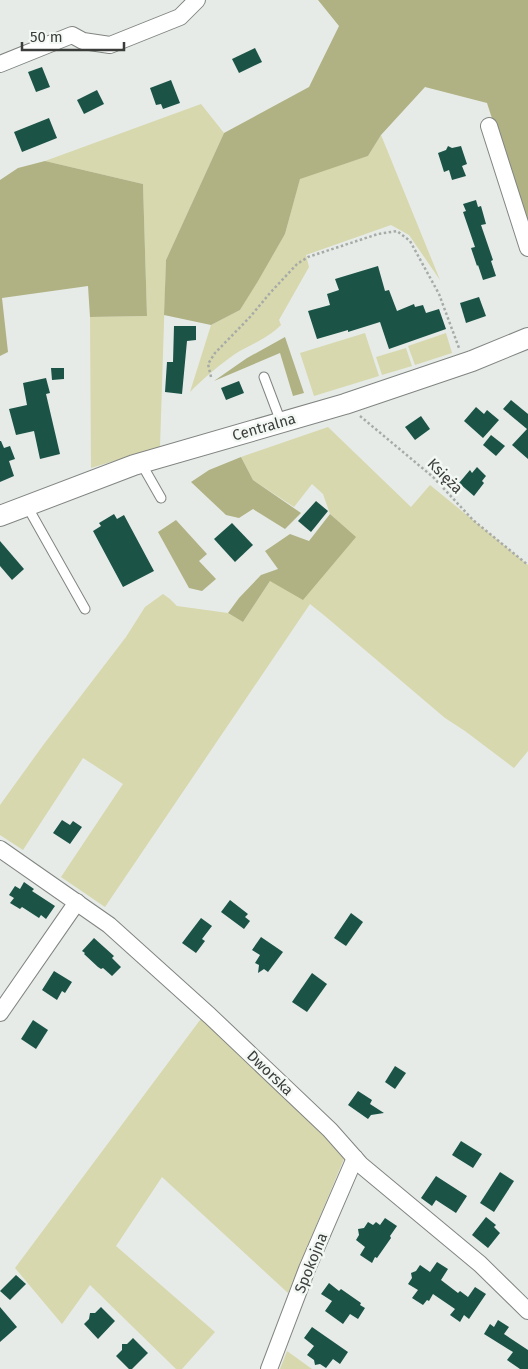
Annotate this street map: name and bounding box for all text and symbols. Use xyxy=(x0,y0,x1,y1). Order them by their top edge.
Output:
scale bar xyxy=(22,20,125,52)
text: 50 m xyxy=(30,28,63,46)
street label: Centralna xyxy=(230,409,298,445)
street label: Księża xyxy=(424,455,466,497)
street label: Dworska xyxy=(243,1047,297,1099)
street label: Spokojna xyxy=(291,1230,331,1296)

